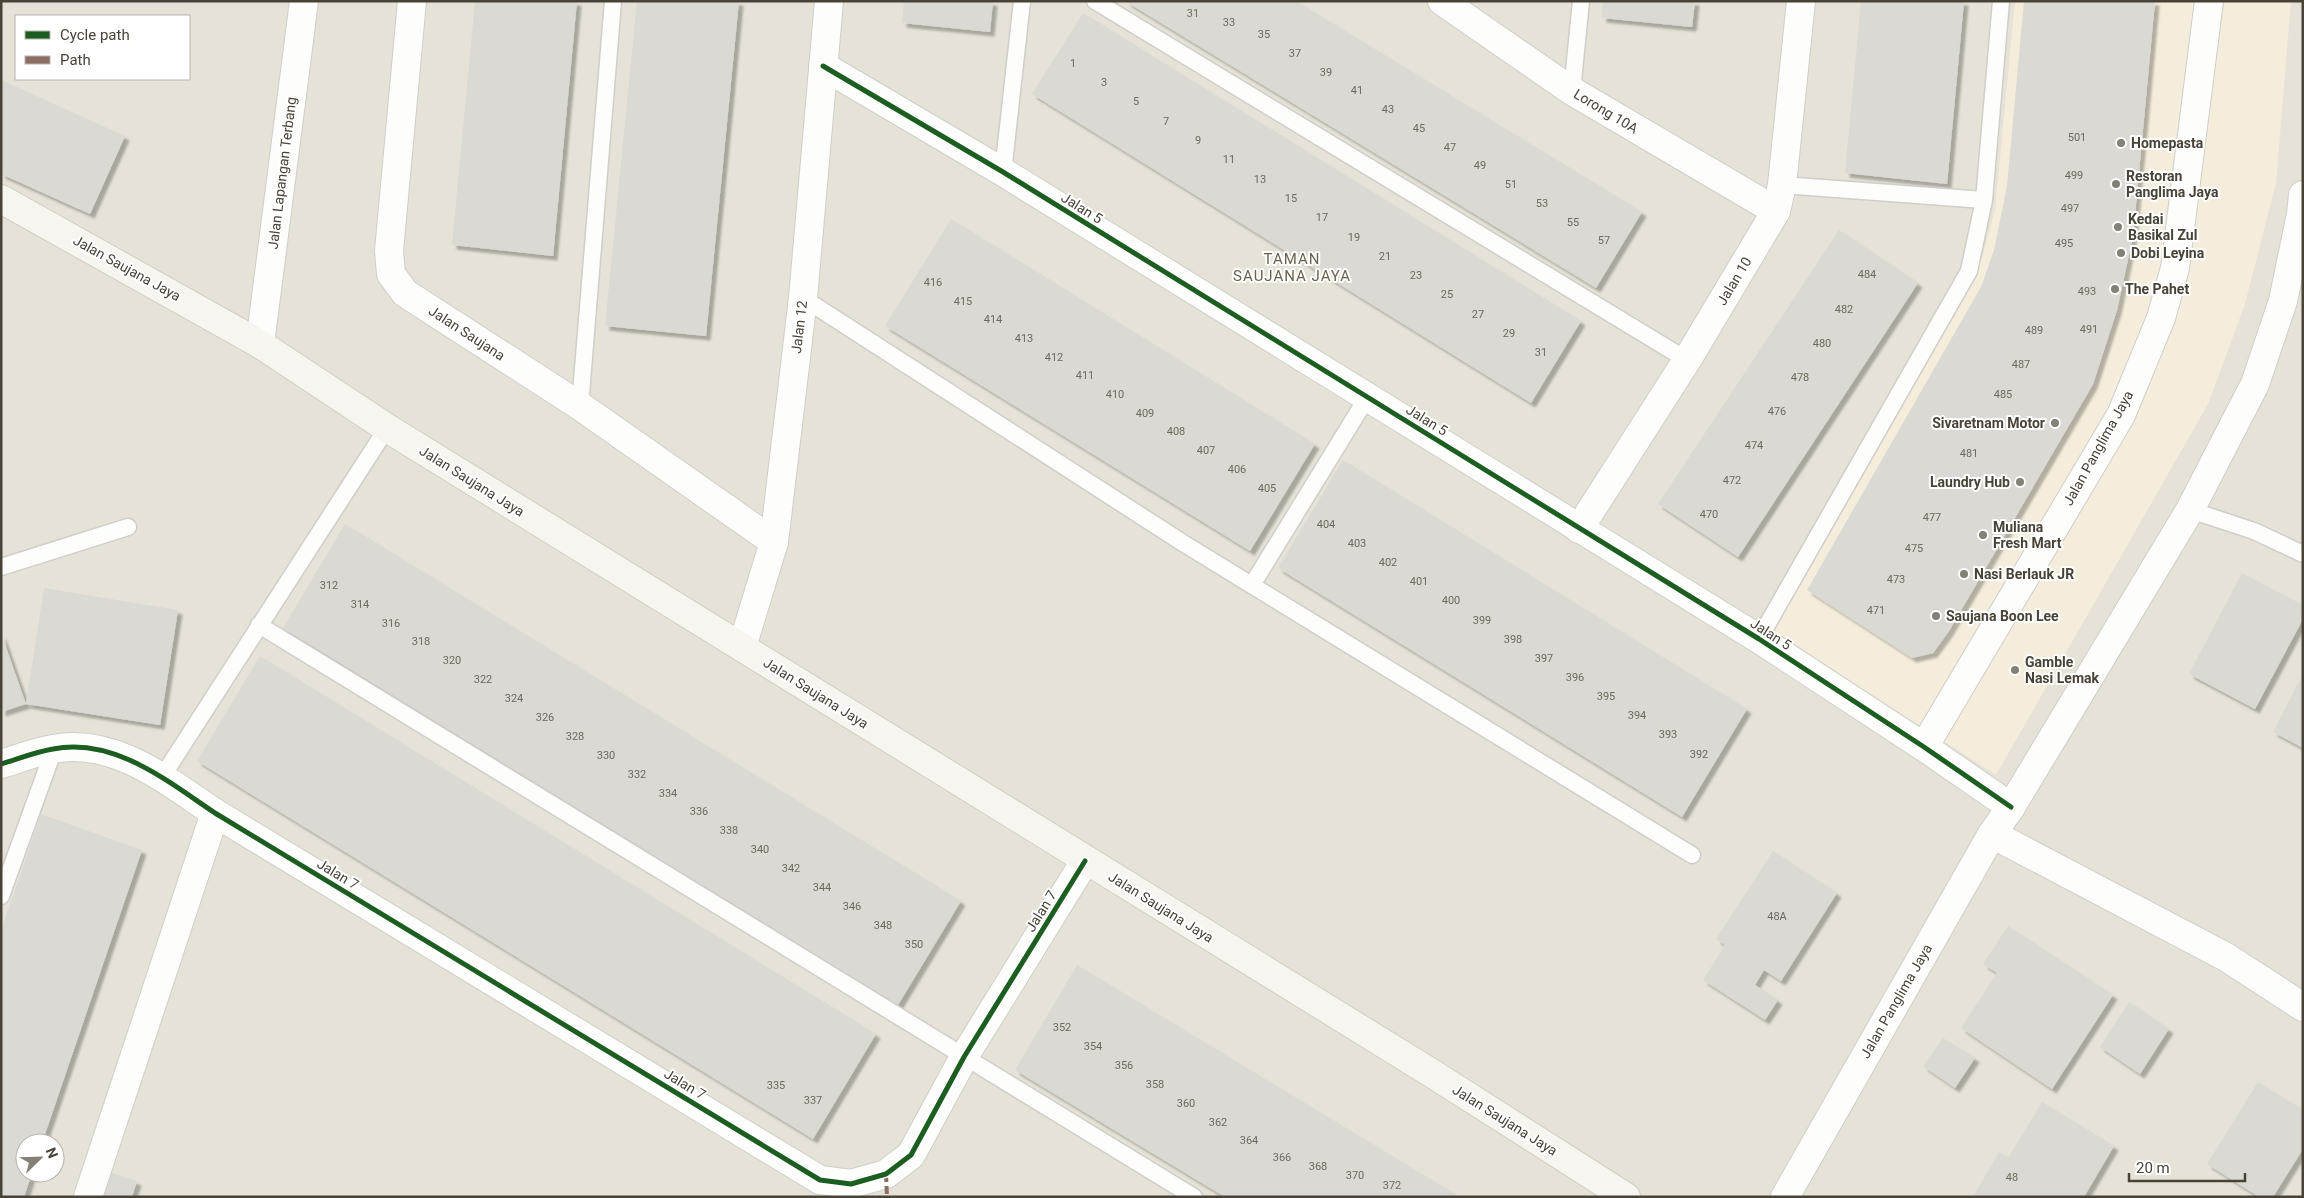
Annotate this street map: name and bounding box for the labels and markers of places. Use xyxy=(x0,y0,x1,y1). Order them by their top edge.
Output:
place label: Homepasta xyxy=(2131,135,2204,151)
marker: Homepasta xyxy=(2115,137,2127,149)
place label: Restoran Panglima Jaya xyxy=(2126,168,2219,200)
marker: Restoran Panglima Jaya xyxy=(2110,178,2122,190)
place label: Kedai Basikal Zul xyxy=(2128,211,2197,243)
marker: Kedai Basikal Zul xyxy=(2112,221,2124,233)
place label: Dobi Leyina xyxy=(2131,245,2205,261)
marker: Dobi Leyina xyxy=(2115,247,2127,259)
place label: The Pahet xyxy=(2125,281,2189,297)
marker: The Pahet xyxy=(2109,283,2121,295)
place label: Sivaretnam Motor xyxy=(1932,415,2045,431)
marker: Sivaretnam Motor xyxy=(2049,417,2061,429)
place label: Laundry Hub xyxy=(1930,474,2010,490)
marker: Laundry Hub xyxy=(2014,476,2026,488)
place label: Muliana Fresh Mart xyxy=(1993,519,2062,551)
marker: Muliana Fresh Mart xyxy=(1977,529,1989,541)
place label: Nasi Berlauk JR xyxy=(1974,566,2074,582)
marker: Nasi Berlauk JR xyxy=(1958,568,1970,580)
place label: Saujana Boon Lee xyxy=(1946,608,2059,624)
marker: Saujana Boon Lee xyxy=(1930,610,1942,622)
place label: Gamble Nasi Lemak xyxy=(2025,654,2100,686)
marker: Gamble Nasi Lemak xyxy=(2009,664,2021,676)

